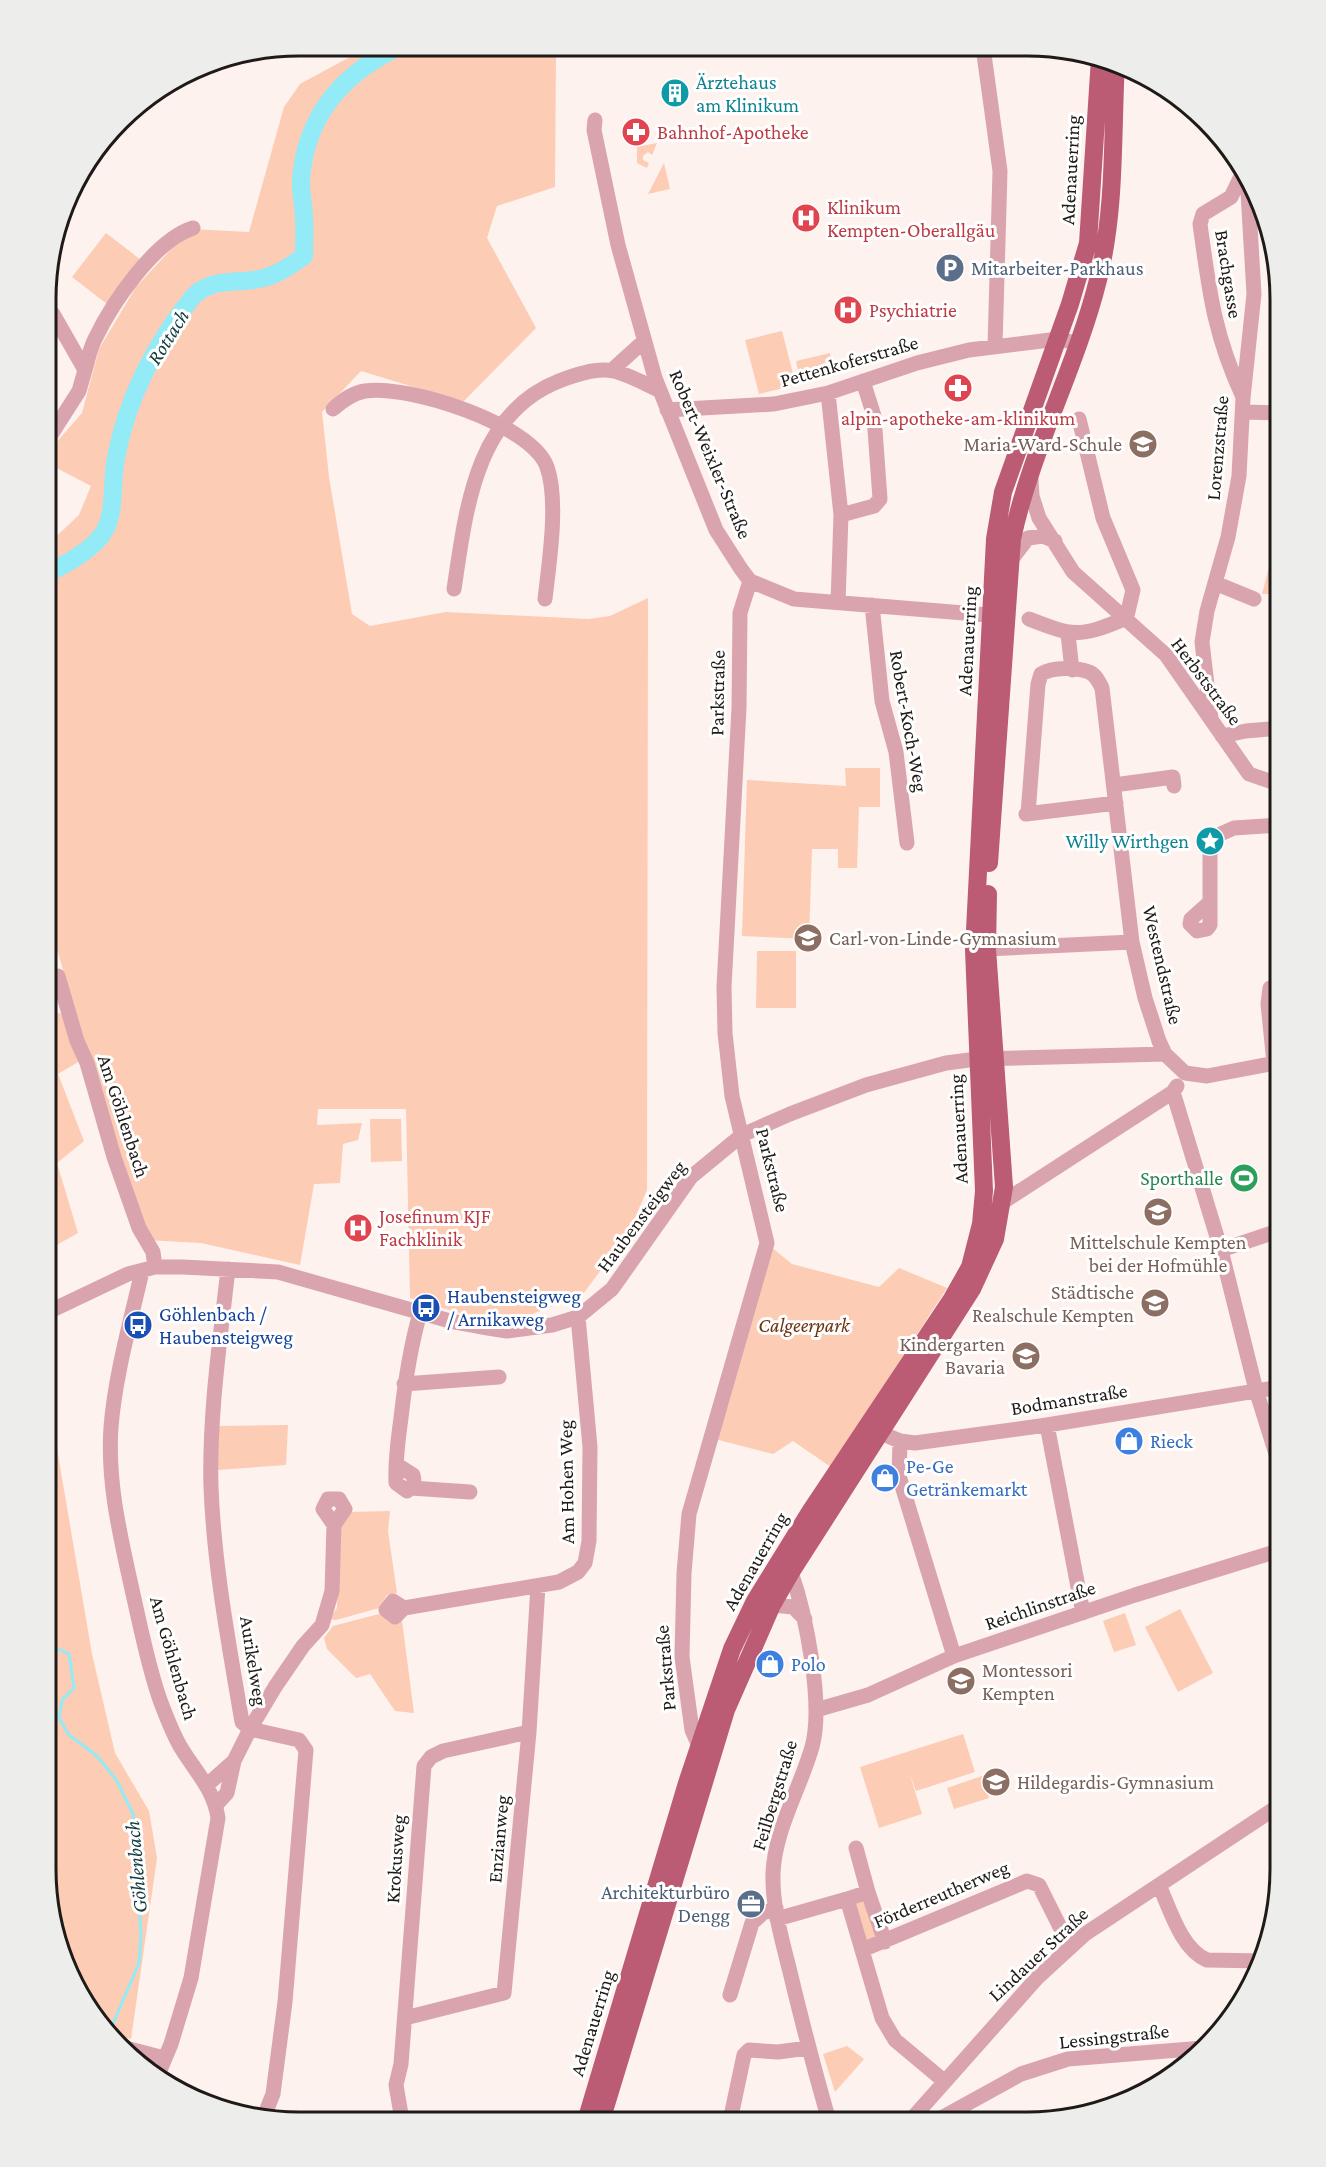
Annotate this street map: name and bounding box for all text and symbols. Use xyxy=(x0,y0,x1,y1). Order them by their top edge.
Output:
place label: Ärztehaus am Klinikum xyxy=(696,71,799,116)
building icon: Ärztehaus am Klinikum xyxy=(659,77,691,109)
street label: Adenauerring xyxy=(1056,114,1085,226)
pharmacy icon: Bahnhof-Apotheke xyxy=(620,116,652,148)
place label: Bahnhof-Apotheke xyxy=(657,121,809,144)
place label: Klinikum Kempten-Oberallgäu xyxy=(827,196,996,242)
hospital icon: Klinikum Kempten-Oberallgäu xyxy=(790,202,822,234)
street label: Brachgasse xyxy=(1210,228,1247,320)
parking icon: Mitarbeiter-Parkhaus xyxy=(934,252,966,284)
place label: Mitarbeiter-Parkhaus xyxy=(971,257,1144,279)
hospital icon: Psychiatrie xyxy=(832,294,864,326)
place label: Psychiatrie xyxy=(869,299,957,322)
water label: Rottach xyxy=(142,305,194,369)
street label: Pettenkoferstraße xyxy=(778,331,921,391)
street label: Robert-Weixler-Straße xyxy=(665,366,757,542)
pharmacy icon: alpin-apotheke-am-klinikum xyxy=(942,372,974,404)
street label: Lorenzstraße xyxy=(1201,395,1233,501)
place label: alpin-apotheke-am-klinikum xyxy=(841,407,1075,430)
school or university icon: Maria-Ward-Schule xyxy=(1127,428,1159,460)
place label: Maria-Ward-Schule xyxy=(963,433,1122,455)
street label: Adenauerring xyxy=(953,585,982,697)
street label: Herbststraße xyxy=(1167,633,1247,729)
street label: Robert-Koch-Weg xyxy=(885,648,932,794)
street label: Parkstraße xyxy=(705,650,729,736)
place icon: Willy Wirthgen xyxy=(1194,825,1226,857)
place label: Willy Wirthgen xyxy=(1065,830,1189,853)
street label: Westendstraße xyxy=(1139,904,1187,1027)
school or university icon: Carl-von-Linde-Gymnasium xyxy=(792,922,824,954)
place label: Carl-von-Linde-Gymnasium xyxy=(829,927,1057,950)
street label: Am Göhlenbach xyxy=(94,1052,154,1180)
street label: Adenauerring xyxy=(944,1073,973,1184)
street label: Parkstraße xyxy=(752,1126,794,1214)
street label: Haubensteigweg xyxy=(592,1156,691,1277)
sports icon: Sporthalle xyxy=(1228,1162,1260,1194)
place label: Sporthalle xyxy=(1140,1167,1223,1190)
school or university icon: Mittelschule Kempten bei der Hofmühle xyxy=(1142,1196,1174,1228)
place label: Josefinum KJF Fachklinik xyxy=(377,1205,491,1250)
hospital icon: Josefinum KJF Fachklinik xyxy=(342,1212,374,1244)
place label: Mittelschule Kempten bei der Hofmühle xyxy=(1070,1231,1247,1276)
place label: Städtische Realschule Kempten xyxy=(972,1281,1134,1327)
place label: Haubensteigweg / Arnikaweg xyxy=(447,1285,581,1331)
school or university icon: Städtische Realschule Kempten xyxy=(1139,1287,1171,1319)
bus stop icon: Haubensteigweg / Arnikaweg xyxy=(410,1292,442,1324)
place label: Göhlenbach / Haubensteigweg xyxy=(159,1303,293,1349)
bus stop icon: Göhlenbach / Haubensteigweg xyxy=(122,1309,154,1341)
park label: Calgeerpark xyxy=(758,1314,851,1337)
place label: Kindergarten Bavaria xyxy=(900,1333,1005,1378)
school or university icon: Kindergarten Bavaria xyxy=(1010,1340,1042,1372)
street label: Bodmanstraße xyxy=(1009,1379,1129,1419)
street label: Am Hohen Weg xyxy=(554,1419,579,1544)
shop icon: Rieck xyxy=(1113,1425,1145,1457)
place label: Rieck xyxy=(1150,1430,1193,1452)
place label: Pe-Ge Getränkemarkt xyxy=(906,1455,1028,1500)
shop icon: Pe-Ge Getränkemarkt xyxy=(869,1462,901,1494)
street label: Adenauerring xyxy=(718,1508,793,1615)
street label: Reichlinstraße xyxy=(982,1576,1098,1634)
street label: Am Göhlenbach xyxy=(146,1594,202,1723)
street label: Aurikelweg xyxy=(235,1615,272,1708)
street label: Parkstraße xyxy=(650,1624,680,1712)
shop icon: Polo xyxy=(754,1648,786,1680)
place label: Polo xyxy=(791,1653,826,1675)
place label: Montessori Kempten xyxy=(982,1659,1073,1705)
school or university icon: Montessori Kempten xyxy=(945,1665,977,1697)
street label: Feilbergstraße xyxy=(747,1737,802,1853)
school or university icon: Hildegardis-Gymnasium xyxy=(980,1766,1012,1798)
place label: Hildegardis-Gymnasium xyxy=(1017,1771,1214,1794)
street label: Enzianweg xyxy=(483,1794,514,1884)
street label: Krokusweg xyxy=(381,1814,410,1904)
water label: Göhlenbach xyxy=(120,1820,152,1914)
street label: Förderreutherweg xyxy=(870,1855,1013,1933)
place label: Architekturbüro Dengg xyxy=(601,1881,730,1927)
office icon: Architekturbüro Dengg xyxy=(735,1888,767,1920)
street label: Lindauer Straße xyxy=(984,1902,1092,2006)
street label: Adenauerring xyxy=(565,1967,620,2079)
street label: Lessingstraße xyxy=(1058,2019,1170,2054)

